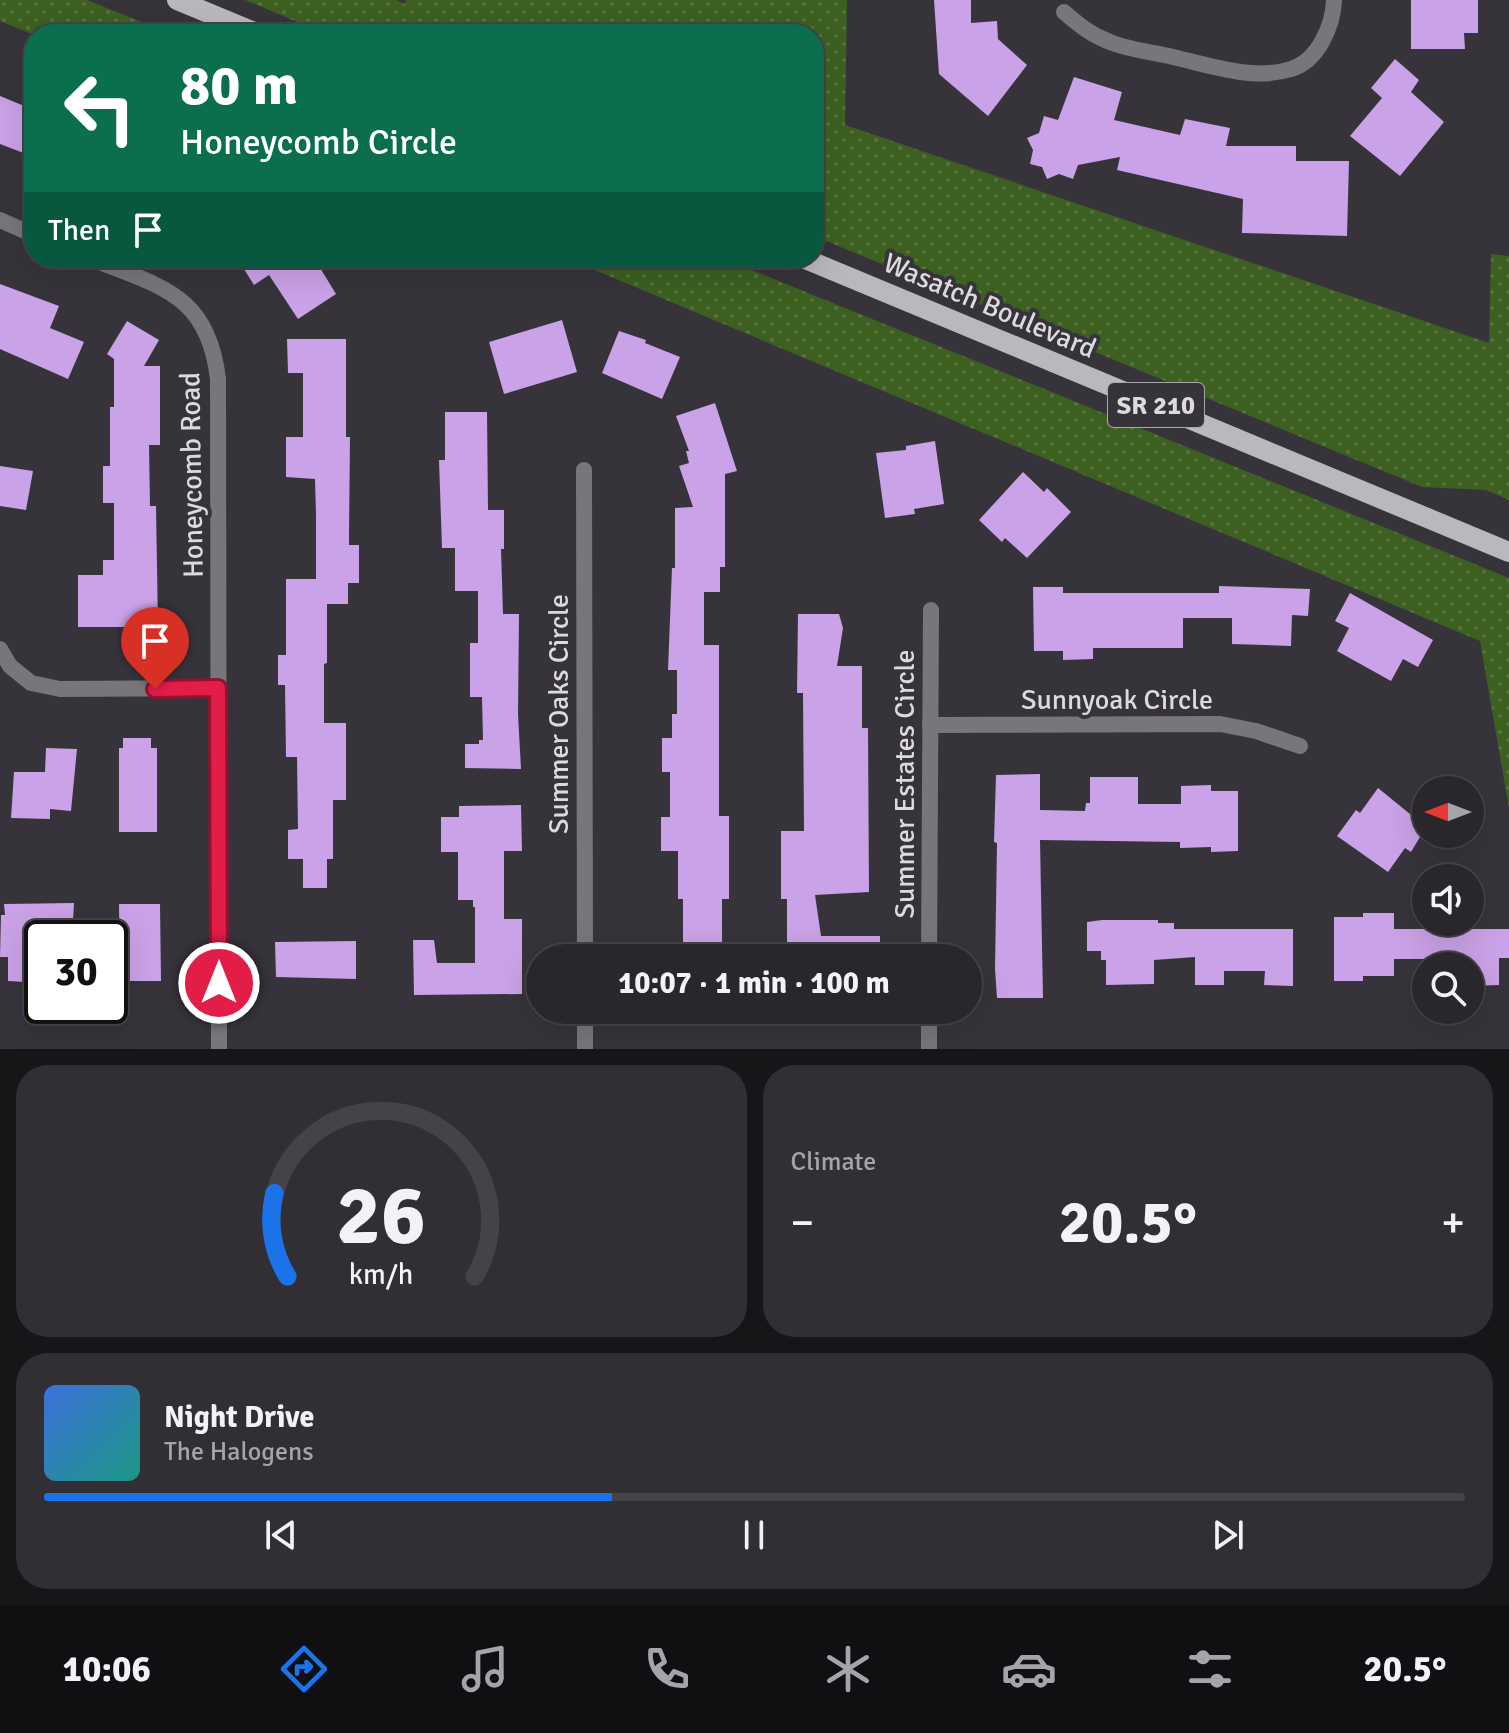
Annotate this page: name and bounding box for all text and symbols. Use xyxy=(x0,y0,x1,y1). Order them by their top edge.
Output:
text: 80 m xyxy=(180,51,298,120)
icon: left xyxy=(48,56,152,160)
text: Honeycomb Circle xyxy=(180,120,457,165)
icon: arrive xyxy=(126,208,170,252)
text: Then xyxy=(48,212,110,249)
street label: Wasatch Boulevard xyxy=(878,246,1101,366)
street label: Honeycomb Road xyxy=(173,372,211,578)
road number: SR 210 xyxy=(1108,383,1204,427)
street label: Summer Oaks Circle xyxy=(542,594,576,834)
pin xyxy=(121,607,189,689)
icon: arrive xyxy=(133,619,177,663)
street label: Summer Estates Circle xyxy=(888,649,922,919)
street label: Sunnyoak Circle xyxy=(1021,683,1213,717)
north arrow xyxy=(1412,776,1484,848)
map controls xyxy=(1412,776,1484,1024)
button: sound xyxy=(1412,864,1484,936)
speed limit sign: 30 xyxy=(24,920,128,1024)
position arrow xyxy=(177,941,261,1025)
button: search xyxy=(1412,952,1484,1024)
text: 10:07 · 1 min · 100 m xyxy=(618,965,890,1002)
text: Climate xyxy=(791,1146,876,1178)
text: 26 xyxy=(336,1165,426,1267)
text: 20.5° xyxy=(1059,1186,1197,1260)
text: − xyxy=(791,1196,814,1250)
text: + xyxy=(1441,1196,1465,1250)
text: km/h xyxy=(349,1257,414,1292)
text: Night Drive xyxy=(164,1399,314,1436)
text: The Halogens xyxy=(164,1436,314,1468)
icon: previous xyxy=(259,1513,303,1557)
icon: pause xyxy=(732,1513,776,1557)
icon: next xyxy=(1206,1513,1250,1557)
icon: directions xyxy=(276,1641,332,1697)
icon: music xyxy=(457,1641,513,1697)
icon: phone xyxy=(639,1641,695,1697)
icon: climate xyxy=(820,1641,876,1697)
icon: car xyxy=(1001,1641,1057,1697)
icon: filters xyxy=(1182,1641,1238,1697)
text: 10:06 xyxy=(63,1647,151,1692)
text: 20.5° xyxy=(1363,1647,1446,1692)

